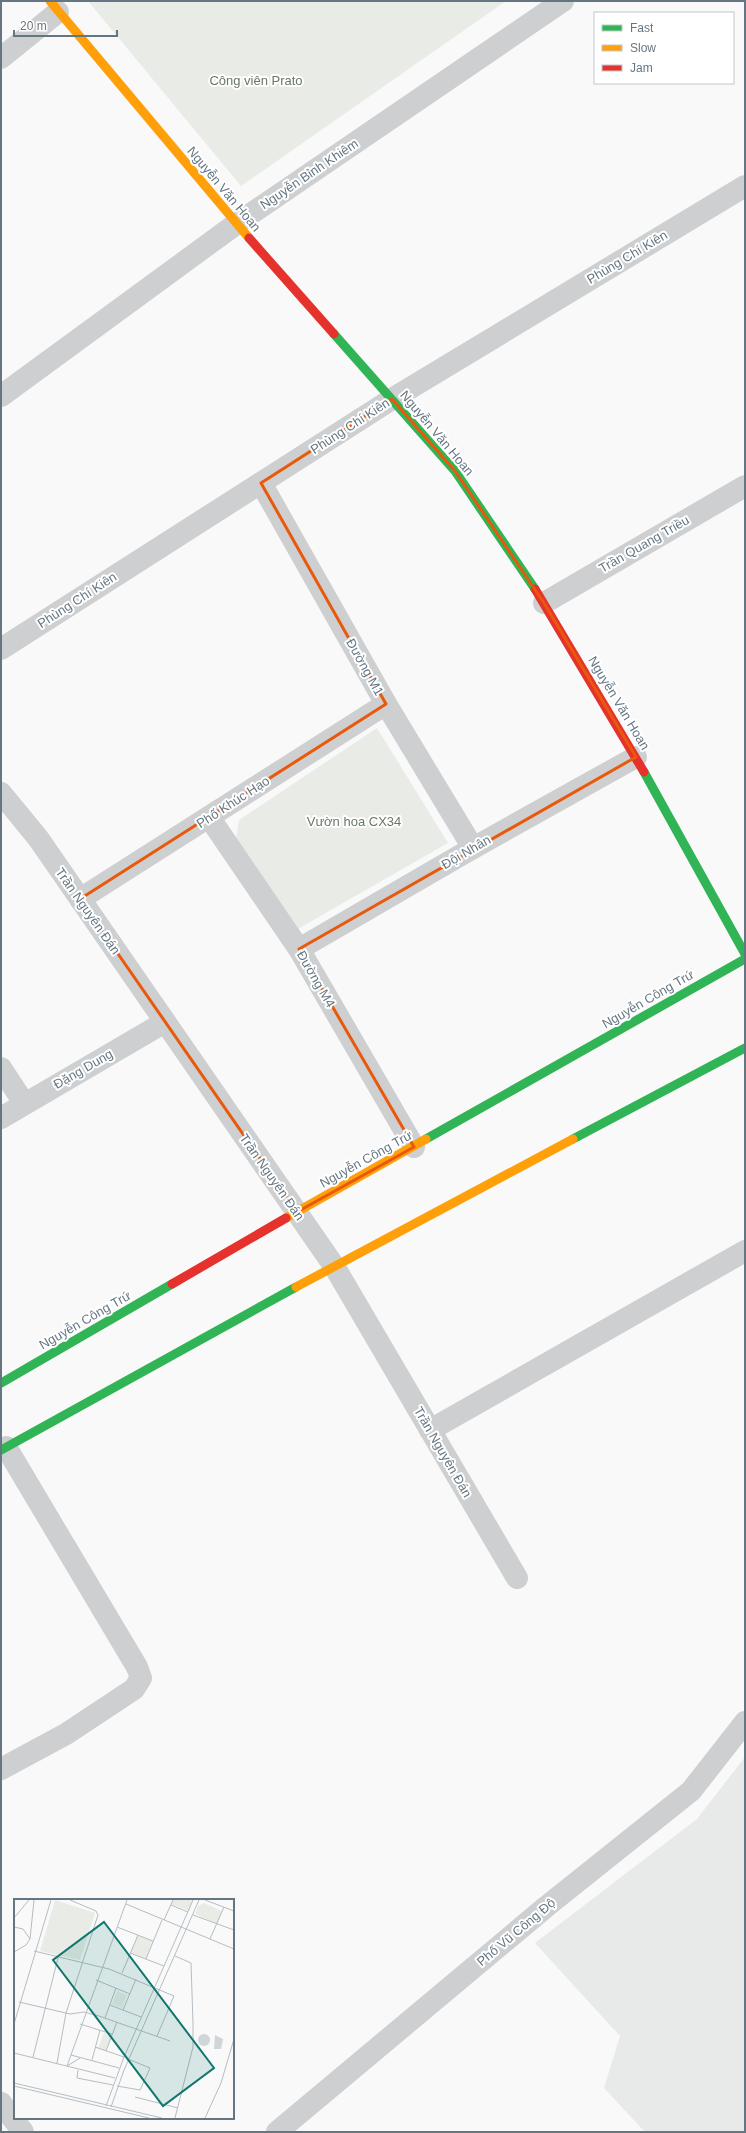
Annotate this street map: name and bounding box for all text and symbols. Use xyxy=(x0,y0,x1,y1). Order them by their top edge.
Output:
scale bar xyxy=(14,12,117,38)
legend xyxy=(594,12,734,84)
text: 20 m xyxy=(20,19,47,33)
text: Fast xyxy=(630,21,654,35)
text: Slow xyxy=(630,41,656,55)
text: Jam xyxy=(630,61,653,75)
park label: Công viên Prato xyxy=(209,73,303,88)
street label: Nguyễn Bỉnh Khiêm xyxy=(257,136,361,212)
street label: Nguyễn Văn Hoan xyxy=(184,143,264,235)
street label: Phùng Chí Kiên xyxy=(584,227,670,287)
street label: Nguyễn Văn Hoan xyxy=(397,387,477,479)
street label: Phùng Chí Kiên xyxy=(308,395,392,457)
street label: Trần Quang Triều xyxy=(596,512,692,576)
street label: Phùng Chí Kiên xyxy=(35,569,119,631)
street label: Đường M1 xyxy=(343,636,387,698)
street label: Nguyễn Văn Hoan xyxy=(585,654,653,752)
street label: Phố Khúc Hạo xyxy=(194,773,272,831)
park label: Vườn hoa CX34 xyxy=(307,814,401,829)
street label: Đội Nhân xyxy=(439,832,493,872)
street label: Trần Nguyên Đán xyxy=(53,865,123,957)
street label: Đường M4 xyxy=(294,948,338,1010)
street label: Nguyễn Công Trứ xyxy=(599,967,697,1031)
street label: Đặng Dung xyxy=(51,1046,115,1092)
street label: Nguyễn Công Trứ xyxy=(317,1127,415,1191)
street label: Trần Nguyên Đán xyxy=(237,1131,307,1223)
street label: Nguyễn Công Trứ xyxy=(36,1288,134,1352)
street label: Trần Nguyên Đán xyxy=(411,1404,475,1500)
street label: Phố Vũ Công Độ xyxy=(474,1895,558,1969)
inset map xyxy=(14,1899,234,2119)

